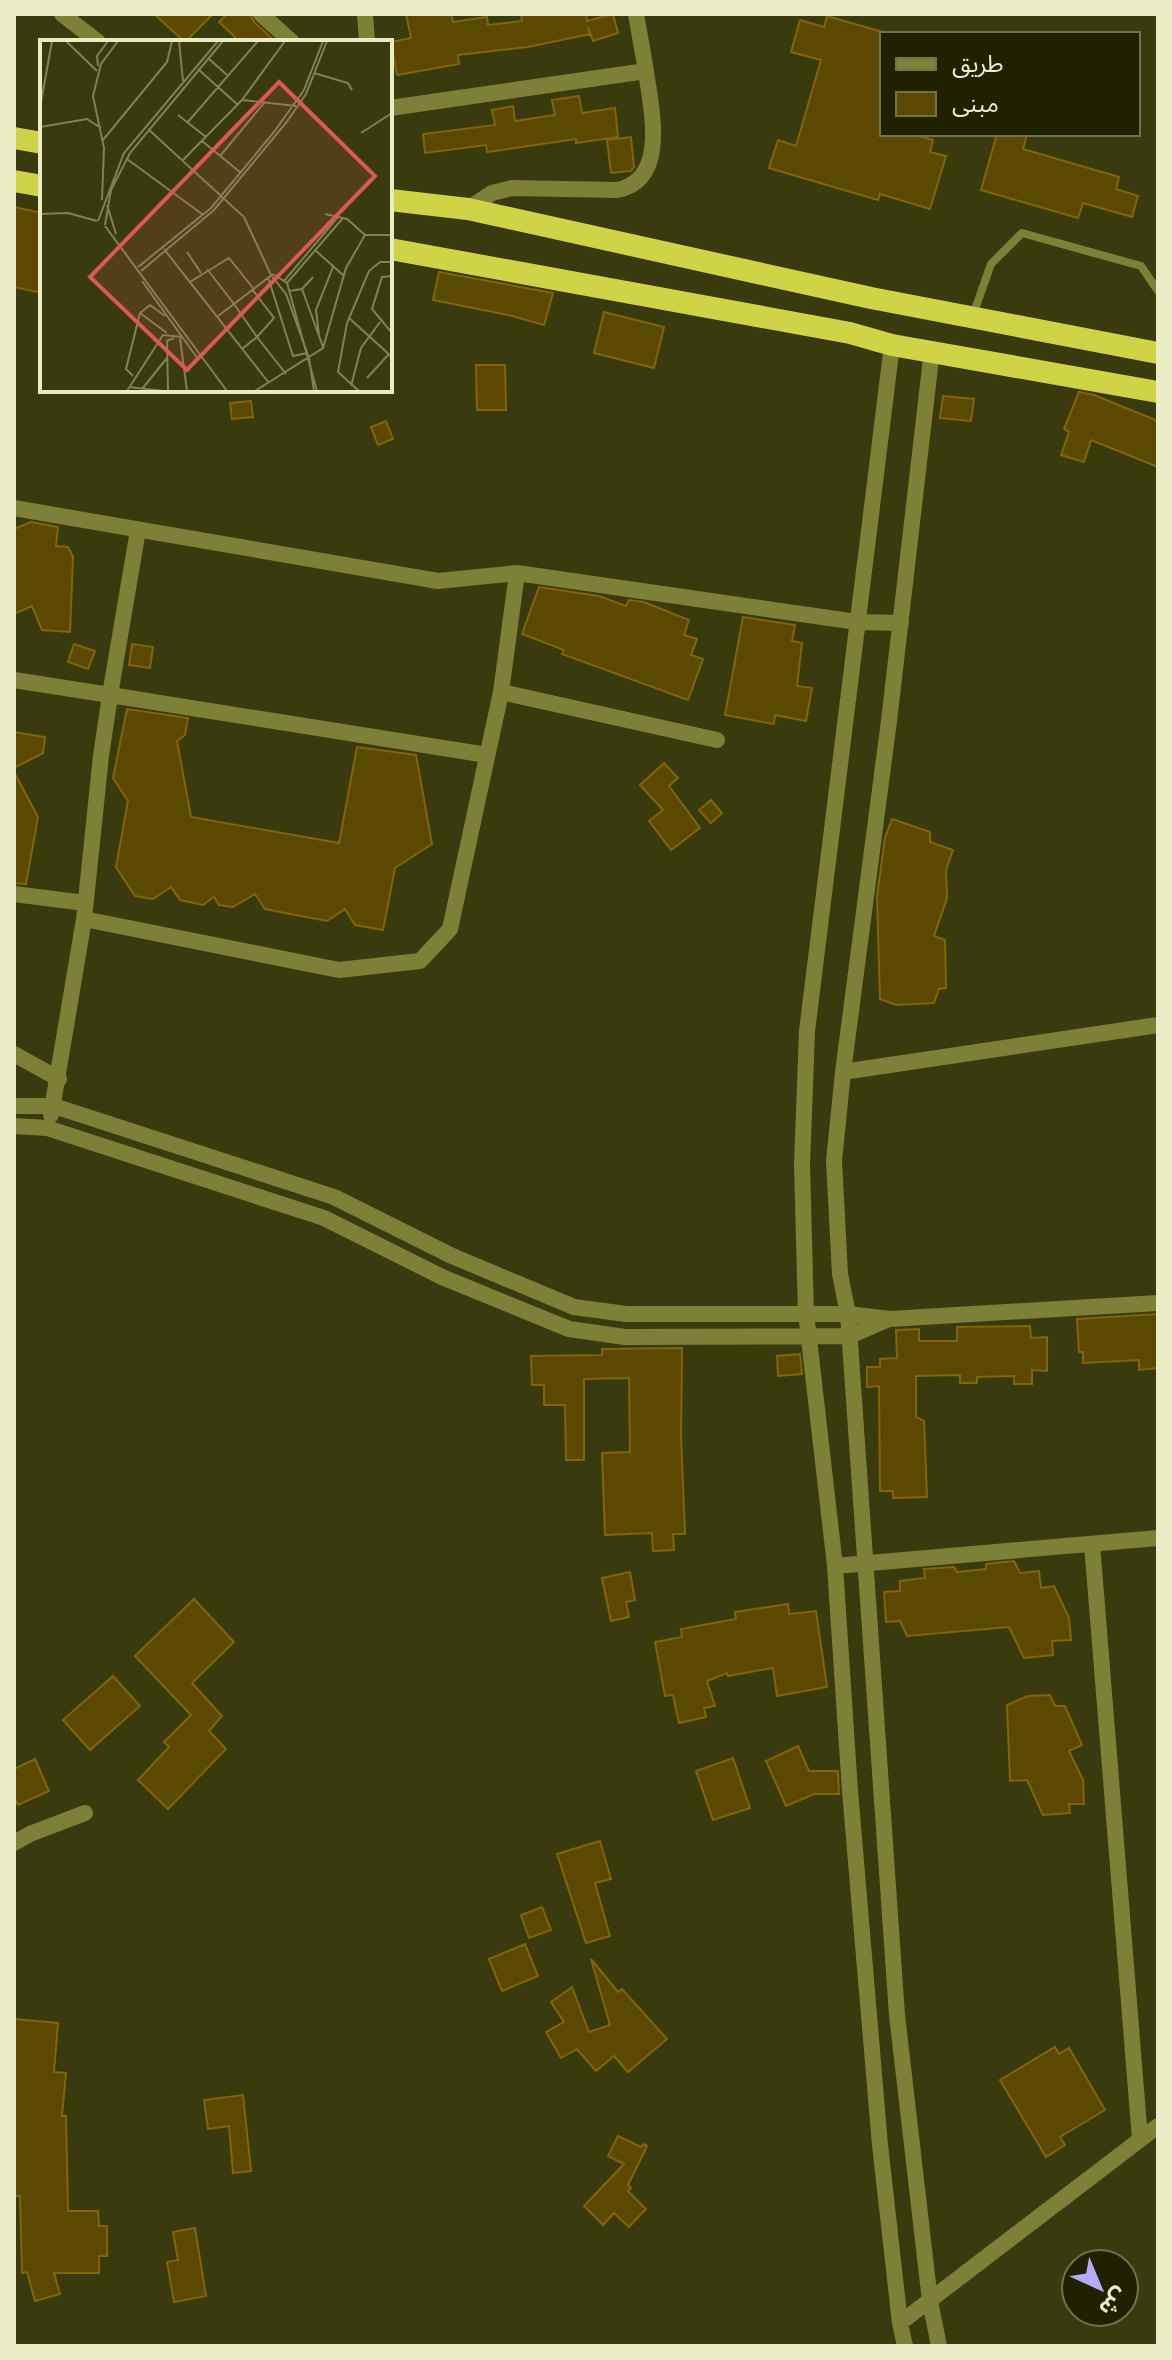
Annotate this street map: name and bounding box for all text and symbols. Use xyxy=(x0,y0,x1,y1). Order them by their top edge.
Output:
legend xyxy=(880,32,1140,136)
inset map xyxy=(40,40,392,392)
text: طريق xyxy=(952,50,1004,79)
text: مبنى xyxy=(952,90,999,119)
north arrow xyxy=(1060,2248,1140,2328)
text: ش xyxy=(1093,2281,1133,2321)

